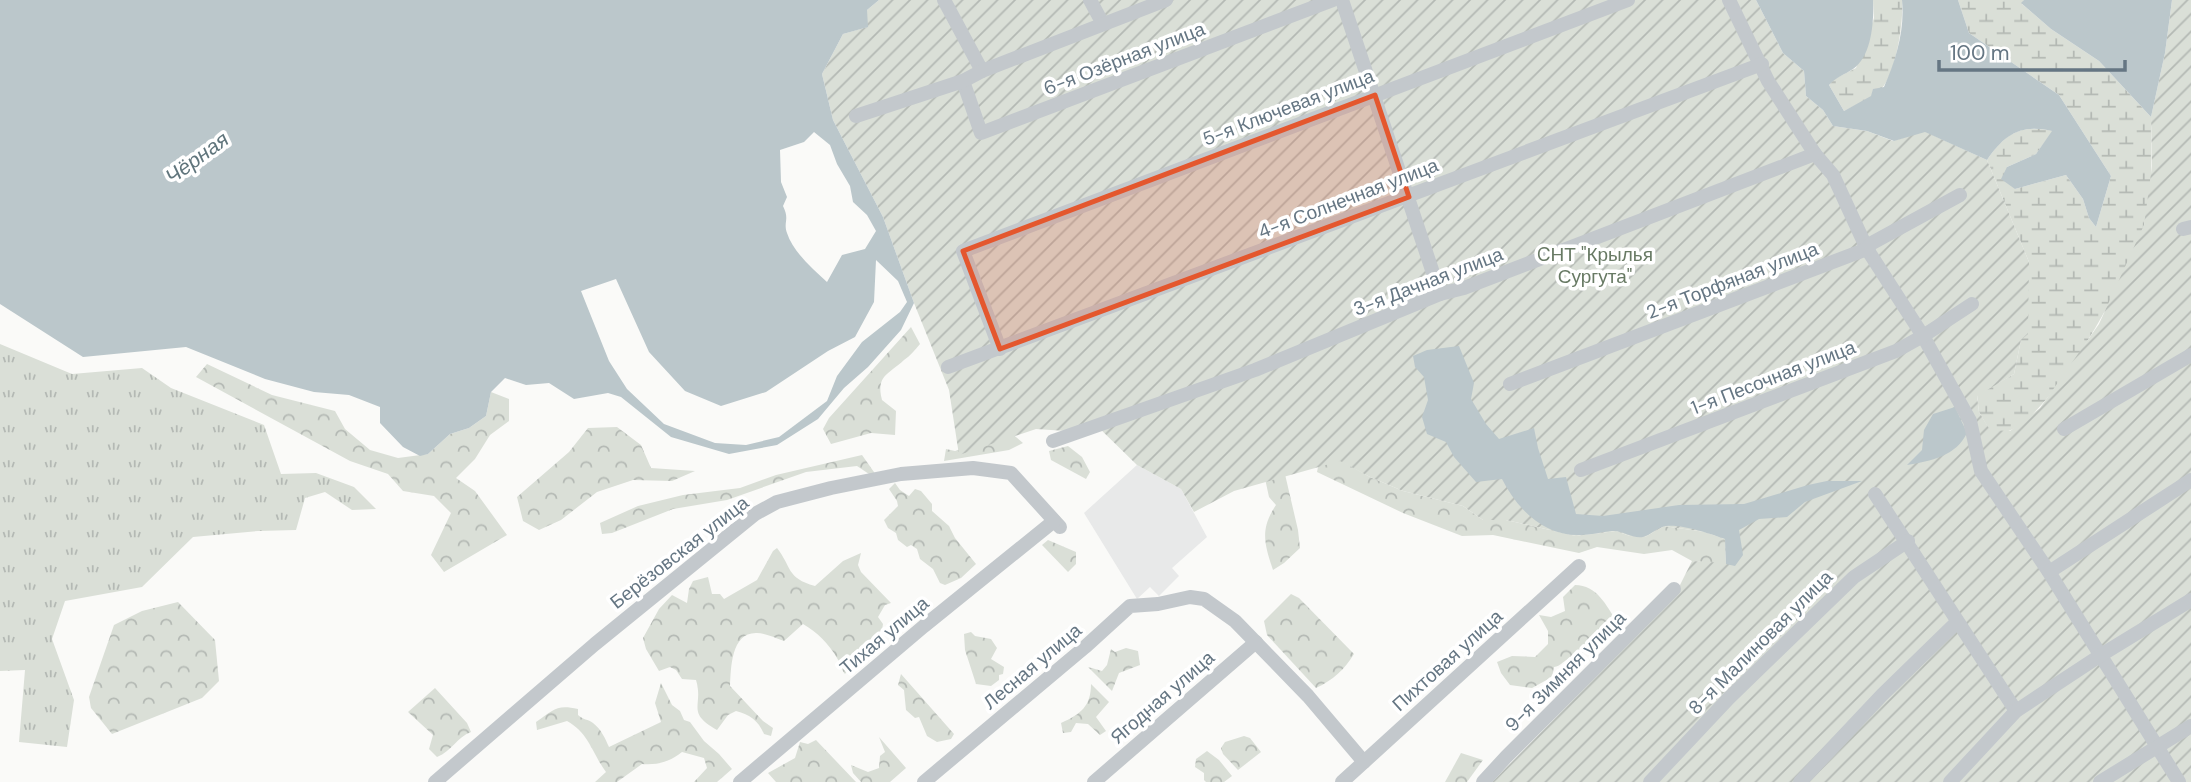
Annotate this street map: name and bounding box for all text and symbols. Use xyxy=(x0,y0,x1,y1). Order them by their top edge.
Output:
street label: 6-я Озёрная улица xyxy=(1040,16,1209,101)
scale bar xyxy=(1939,28,2124,72)
text: 100 m xyxy=(1950,39,2010,67)
street label: 5-я Ключевая улица xyxy=(1199,63,1378,152)
water label: Чёрная xyxy=(160,126,234,190)
street label: 4-я Солнечная улица xyxy=(1255,152,1442,244)
street label: 2-я Торфяная улица xyxy=(1643,236,1822,325)
street label: 3-я Дачная улица xyxy=(1350,241,1507,322)
park label: CНТ "Крылья Сургута" xyxy=(1537,242,1653,289)
street label: 1-я Песочная улица xyxy=(1687,334,1859,420)
street label: Берёзовская улица xyxy=(605,490,754,614)
street label: 8-я Малиновая улица xyxy=(1683,564,1838,720)
street label: Тихая улица xyxy=(835,591,934,680)
street label: Пихтовая улица xyxy=(1387,604,1508,717)
street label: 9-я Зимняя улица xyxy=(1500,605,1631,737)
street label: Лесная улица xyxy=(978,618,1087,715)
street label: Ягодная улица xyxy=(1105,645,1220,749)

